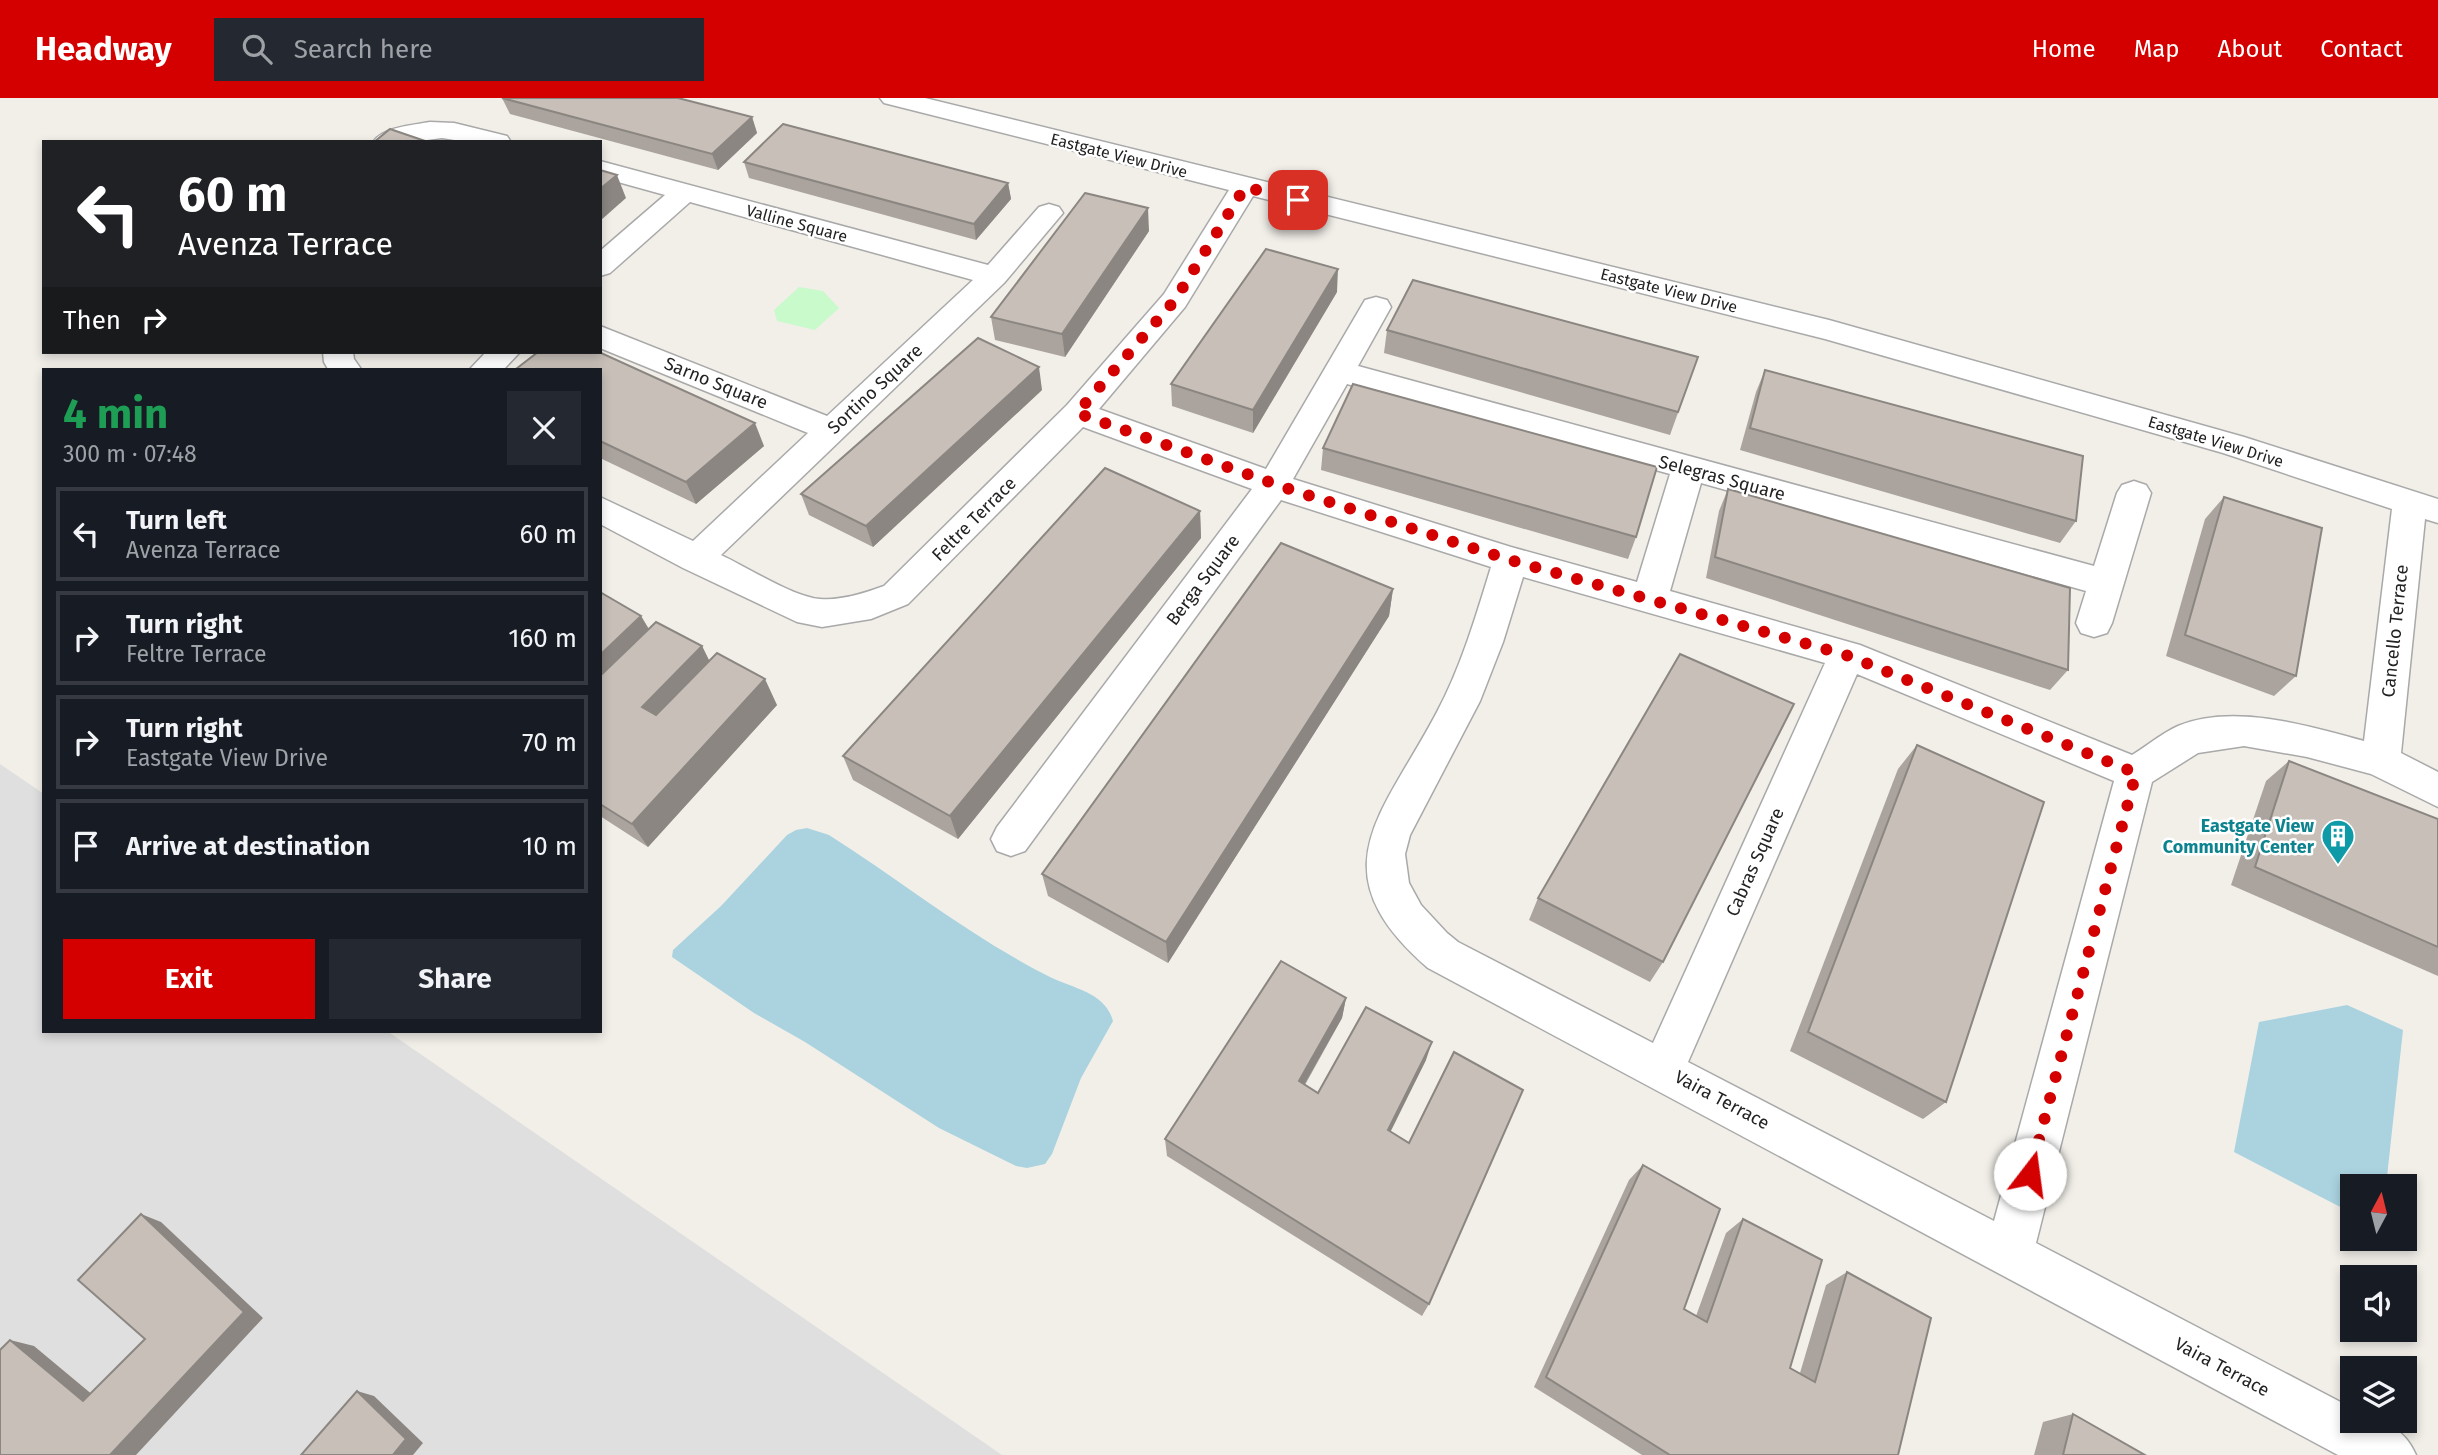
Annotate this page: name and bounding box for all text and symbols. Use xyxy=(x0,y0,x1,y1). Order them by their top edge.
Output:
search box xyxy=(214,18,704,81)
text: Headway xyxy=(35,29,172,69)
icon: search xyxy=(238,30,276,68)
text: Search here xyxy=(294,34,433,65)
text: Home xyxy=(2032,35,2096,63)
text: Map xyxy=(2134,35,2180,63)
text: About xyxy=(2218,35,2282,63)
text: Contact xyxy=(2320,35,2403,63)
street label: Eastgate View Drive xyxy=(1048,129,1189,182)
text: 60 m xyxy=(178,165,287,224)
icon: left xyxy=(63,168,154,259)
pin xyxy=(1268,170,1328,230)
icon: arrive xyxy=(1279,181,1317,219)
street label: Valline Square xyxy=(744,201,849,246)
text: Avenza Terrace xyxy=(178,225,393,263)
street label: Eastgate View Drive xyxy=(1598,264,1739,317)
icon: right xyxy=(135,301,173,339)
text: Then xyxy=(63,305,121,336)
street label: Sortino Square xyxy=(823,339,927,439)
street label: Sarno Square xyxy=(661,352,771,414)
text: 4 min xyxy=(63,389,168,439)
button: close xyxy=(507,391,581,465)
street label: Eastgate View Drive xyxy=(2146,412,2286,471)
text: 300 m · 07:48 xyxy=(63,440,197,468)
street label: Selegras Square xyxy=(1656,451,1788,505)
street label: Feltre Terrace xyxy=(927,472,1021,566)
text: Turn left xyxy=(126,505,227,536)
icon: left xyxy=(67,515,105,553)
text: 60 m xyxy=(519,519,577,550)
street label: Berga Square xyxy=(1162,530,1244,630)
text: Avenza Terrace xyxy=(126,536,280,564)
street label: Cancello Terrace xyxy=(2377,564,2413,698)
text: Turn right xyxy=(126,609,243,640)
icon: right xyxy=(67,619,105,657)
text: 160 m xyxy=(508,623,577,654)
text: Feltre Terrace xyxy=(126,640,267,668)
text: Turn right xyxy=(126,713,243,744)
icon: right xyxy=(67,723,105,761)
text: 70 m xyxy=(522,727,577,758)
text: Eastgate View Drive xyxy=(126,744,328,772)
street label: Cabras Square xyxy=(1721,804,1789,920)
place label: Eastgate View Community Center xyxy=(2163,815,2315,858)
building icon: Eastgate View Community Center xyxy=(2319,817,2357,866)
icon: arrive xyxy=(67,827,105,865)
text: Arrive at destination xyxy=(126,831,370,862)
text: 10 m xyxy=(522,831,577,862)
button: Exit xyxy=(63,939,315,1019)
button: Share xyxy=(329,939,581,1019)
street label: Vaira Terrace xyxy=(1671,1066,1773,1134)
position arrow xyxy=(1993,1137,2067,1211)
north arrow xyxy=(2340,1174,2417,1251)
map controls xyxy=(2340,1174,2417,1433)
button: sound xyxy=(2340,1265,2417,1342)
street label: Vaira Terrace xyxy=(2171,1333,2273,1401)
button: layers xyxy=(2340,1356,2417,1433)

